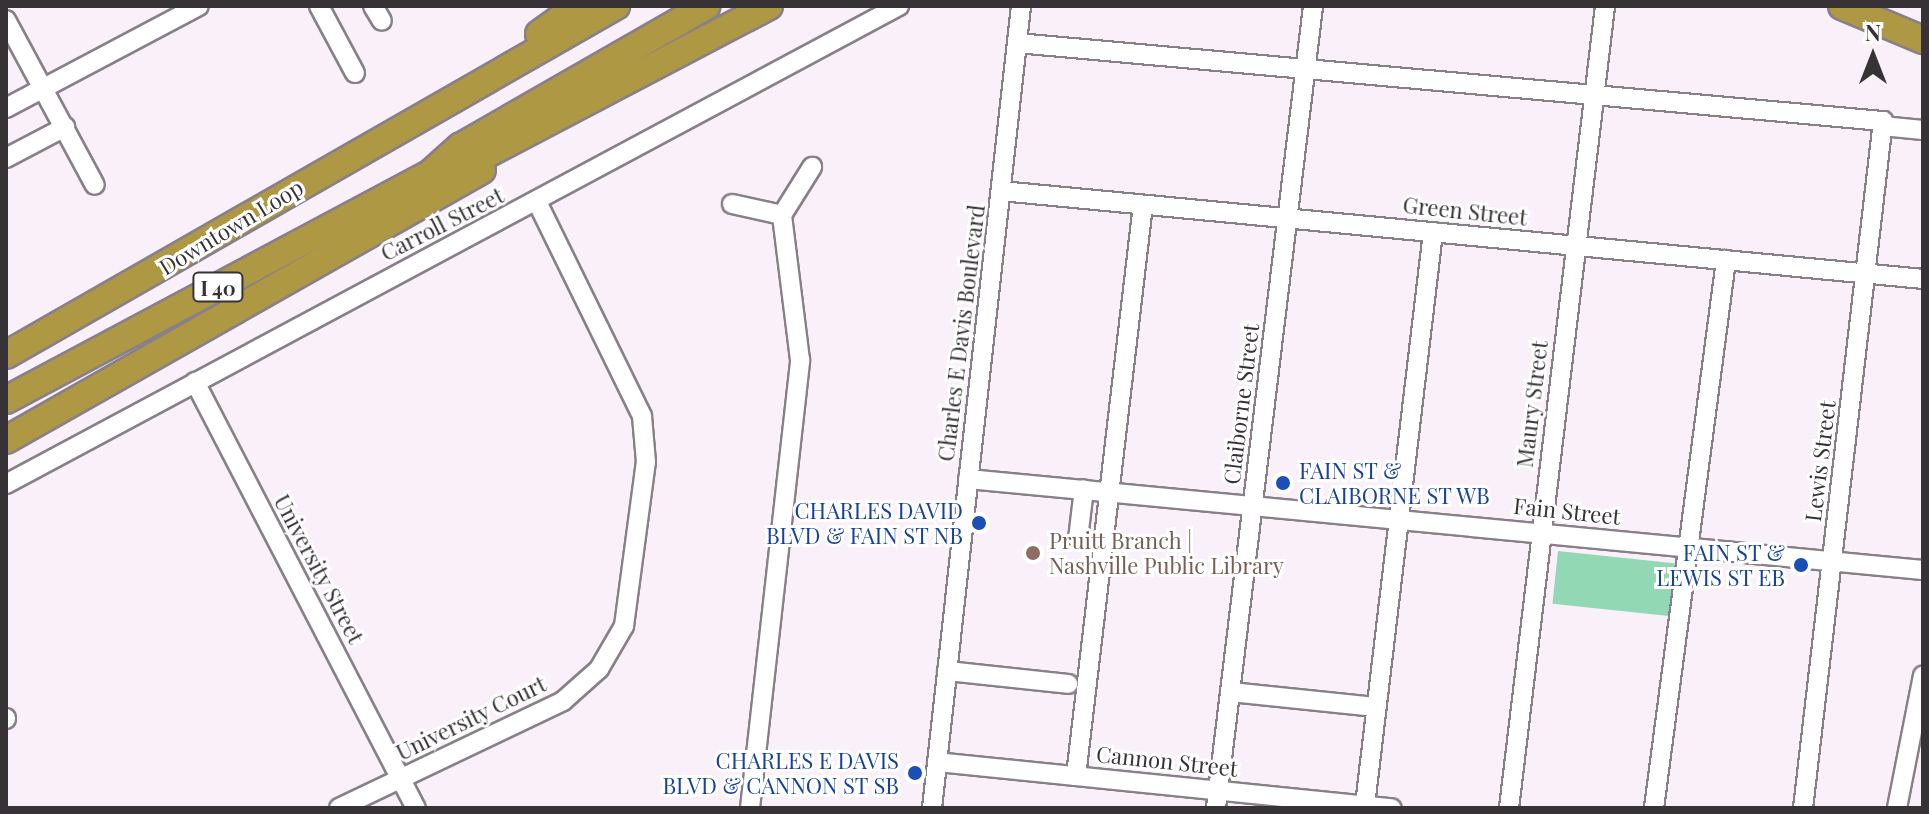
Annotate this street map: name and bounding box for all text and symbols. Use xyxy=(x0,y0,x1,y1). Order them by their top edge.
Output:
north arrow xyxy=(1833,16,1913,96)
text: N xyxy=(1865,17,1881,47)
street label: Downtown Loop xyxy=(154,174,308,280)
street label: Carroll Street xyxy=(376,182,508,266)
street label: Green Street xyxy=(1402,191,1528,231)
street label: Charles E Davis Boulevard xyxy=(932,203,990,463)
road number: I 40 xyxy=(192,271,244,303)
street label: Claiborne Street xyxy=(1218,322,1264,486)
street label: Maury Street xyxy=(1511,339,1553,469)
street label: Lewis Street xyxy=(1799,399,1841,523)
place label: FAIN ST & CLAIBORNE ST WB xyxy=(1299,457,1491,508)
marker: FAIN ST & CLAIBORNE ST WB xyxy=(1274,474,1292,492)
street label: University Street xyxy=(269,490,369,648)
street label: Fain Street xyxy=(1512,492,1622,530)
place label: CHARLES DAVID BLVD & FAIN ST NB xyxy=(765,497,963,548)
marker: CHARLES DAVID BLVD & FAIN ST NB xyxy=(970,514,988,532)
place label: Pruitt Branch | Nashville Public Library xyxy=(1049,527,1284,578)
place label: FAIN ST & LEWIS ST EB xyxy=(1656,539,1785,590)
marker: Pruitt Branch | Nashville Public Library xyxy=(1024,544,1042,562)
marker: FAIN ST & LEWIS ST EB xyxy=(1792,556,1810,574)
street label: University Court xyxy=(392,670,550,766)
street label: Cannon Street xyxy=(1095,740,1239,782)
place label: CHARLES E DAVIS BLVD & CANNON ST SB xyxy=(662,747,899,798)
marker: CHARLES E DAVIS BLVD & CANNON ST SB xyxy=(906,764,924,782)

